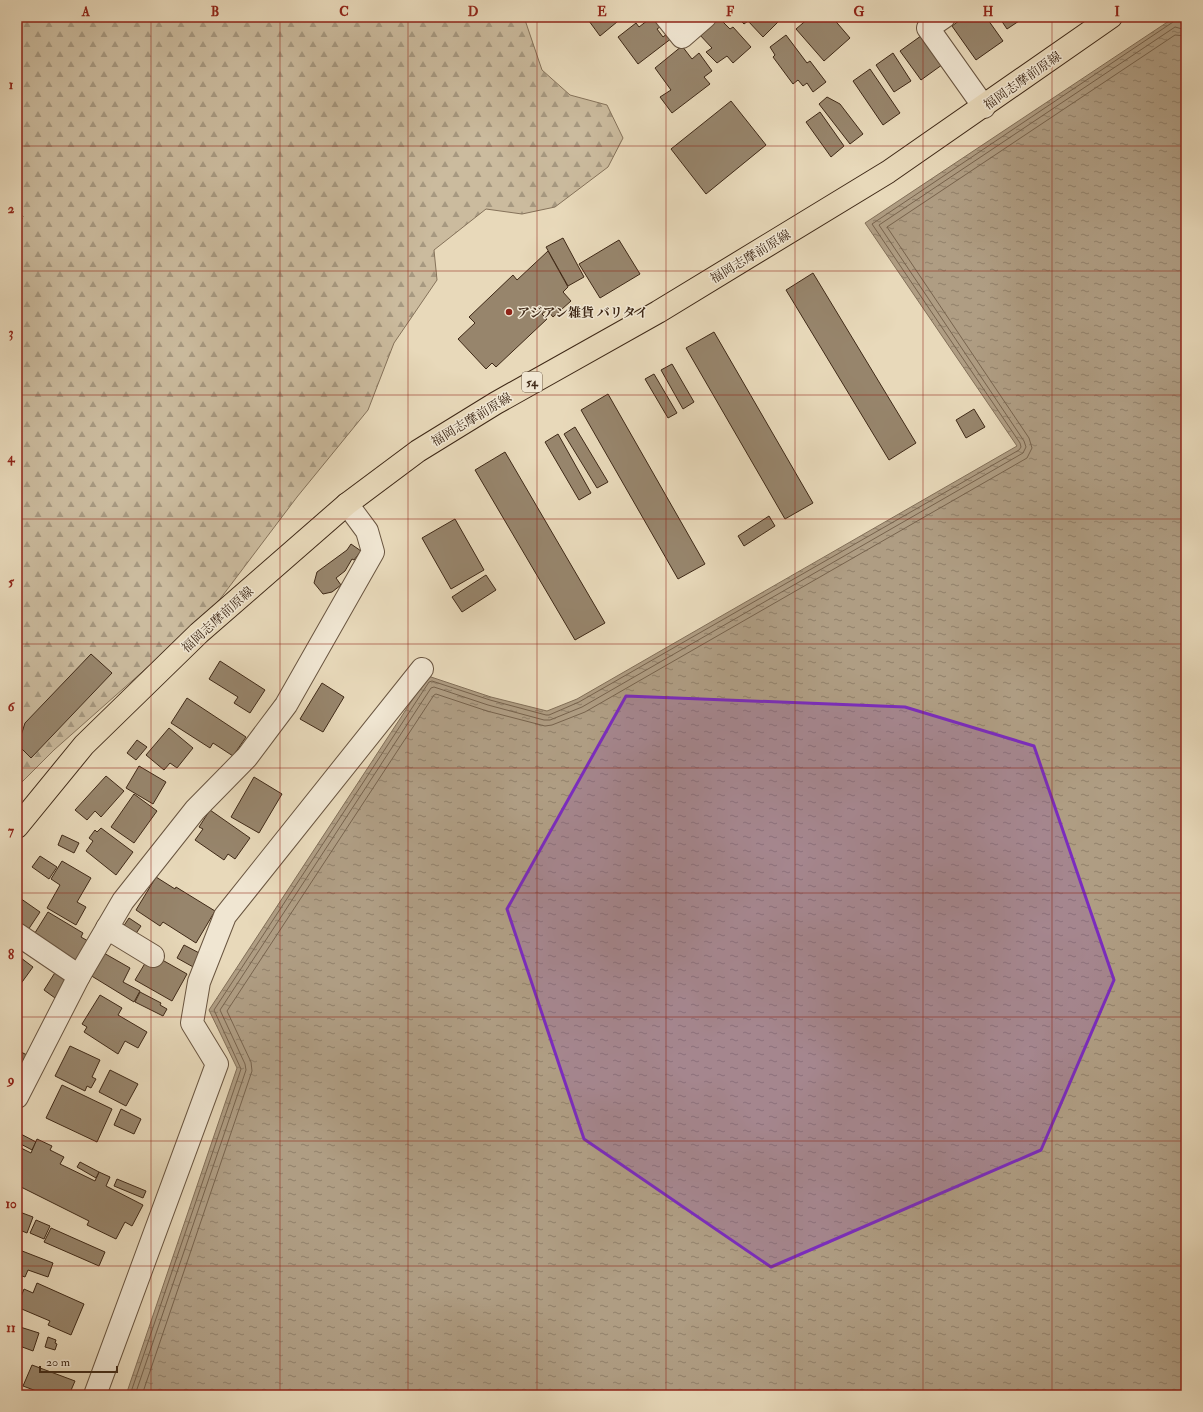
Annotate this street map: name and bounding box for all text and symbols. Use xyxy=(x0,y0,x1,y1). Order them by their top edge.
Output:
text: A xyxy=(81,4,91,20)
text: B xyxy=(211,4,219,20)
text: C xyxy=(339,4,349,20)
text: D xyxy=(468,4,479,20)
text: E xyxy=(597,4,607,20)
text: F xyxy=(726,4,735,20)
text: G xyxy=(854,4,865,20)
text: H xyxy=(983,4,994,20)
text: I xyxy=(1114,4,1120,20)
street label: 福岡志摩前原線 xyxy=(981,48,1064,113)
text: 1 xyxy=(9,77,14,93)
text: 2 xyxy=(8,201,15,217)
street label: 福岡志摩前原線 xyxy=(707,227,794,287)
place label: アジアン雑貨 バリタイ xyxy=(517,305,648,321)
marker: アジアン雑貨 バリタイ xyxy=(504,307,514,317)
text: 3 xyxy=(9,325,14,341)
road number: 54 xyxy=(522,372,542,392)
street label: 福岡志摩前原線 xyxy=(428,390,515,450)
text: 4 xyxy=(6,450,15,466)
text: 5 xyxy=(8,574,14,590)
street label: 福岡志摩前原線 xyxy=(178,583,257,656)
text: 6 xyxy=(8,699,16,715)
text: 7 xyxy=(8,823,15,839)
text: 8 xyxy=(8,947,14,963)
text: 9 xyxy=(6,1072,15,1088)
text: 10 xyxy=(5,1196,17,1212)
text: 11 xyxy=(6,1320,16,1336)
scale bar xyxy=(40,1348,117,1374)
text: 20 m xyxy=(46,1355,71,1370)

